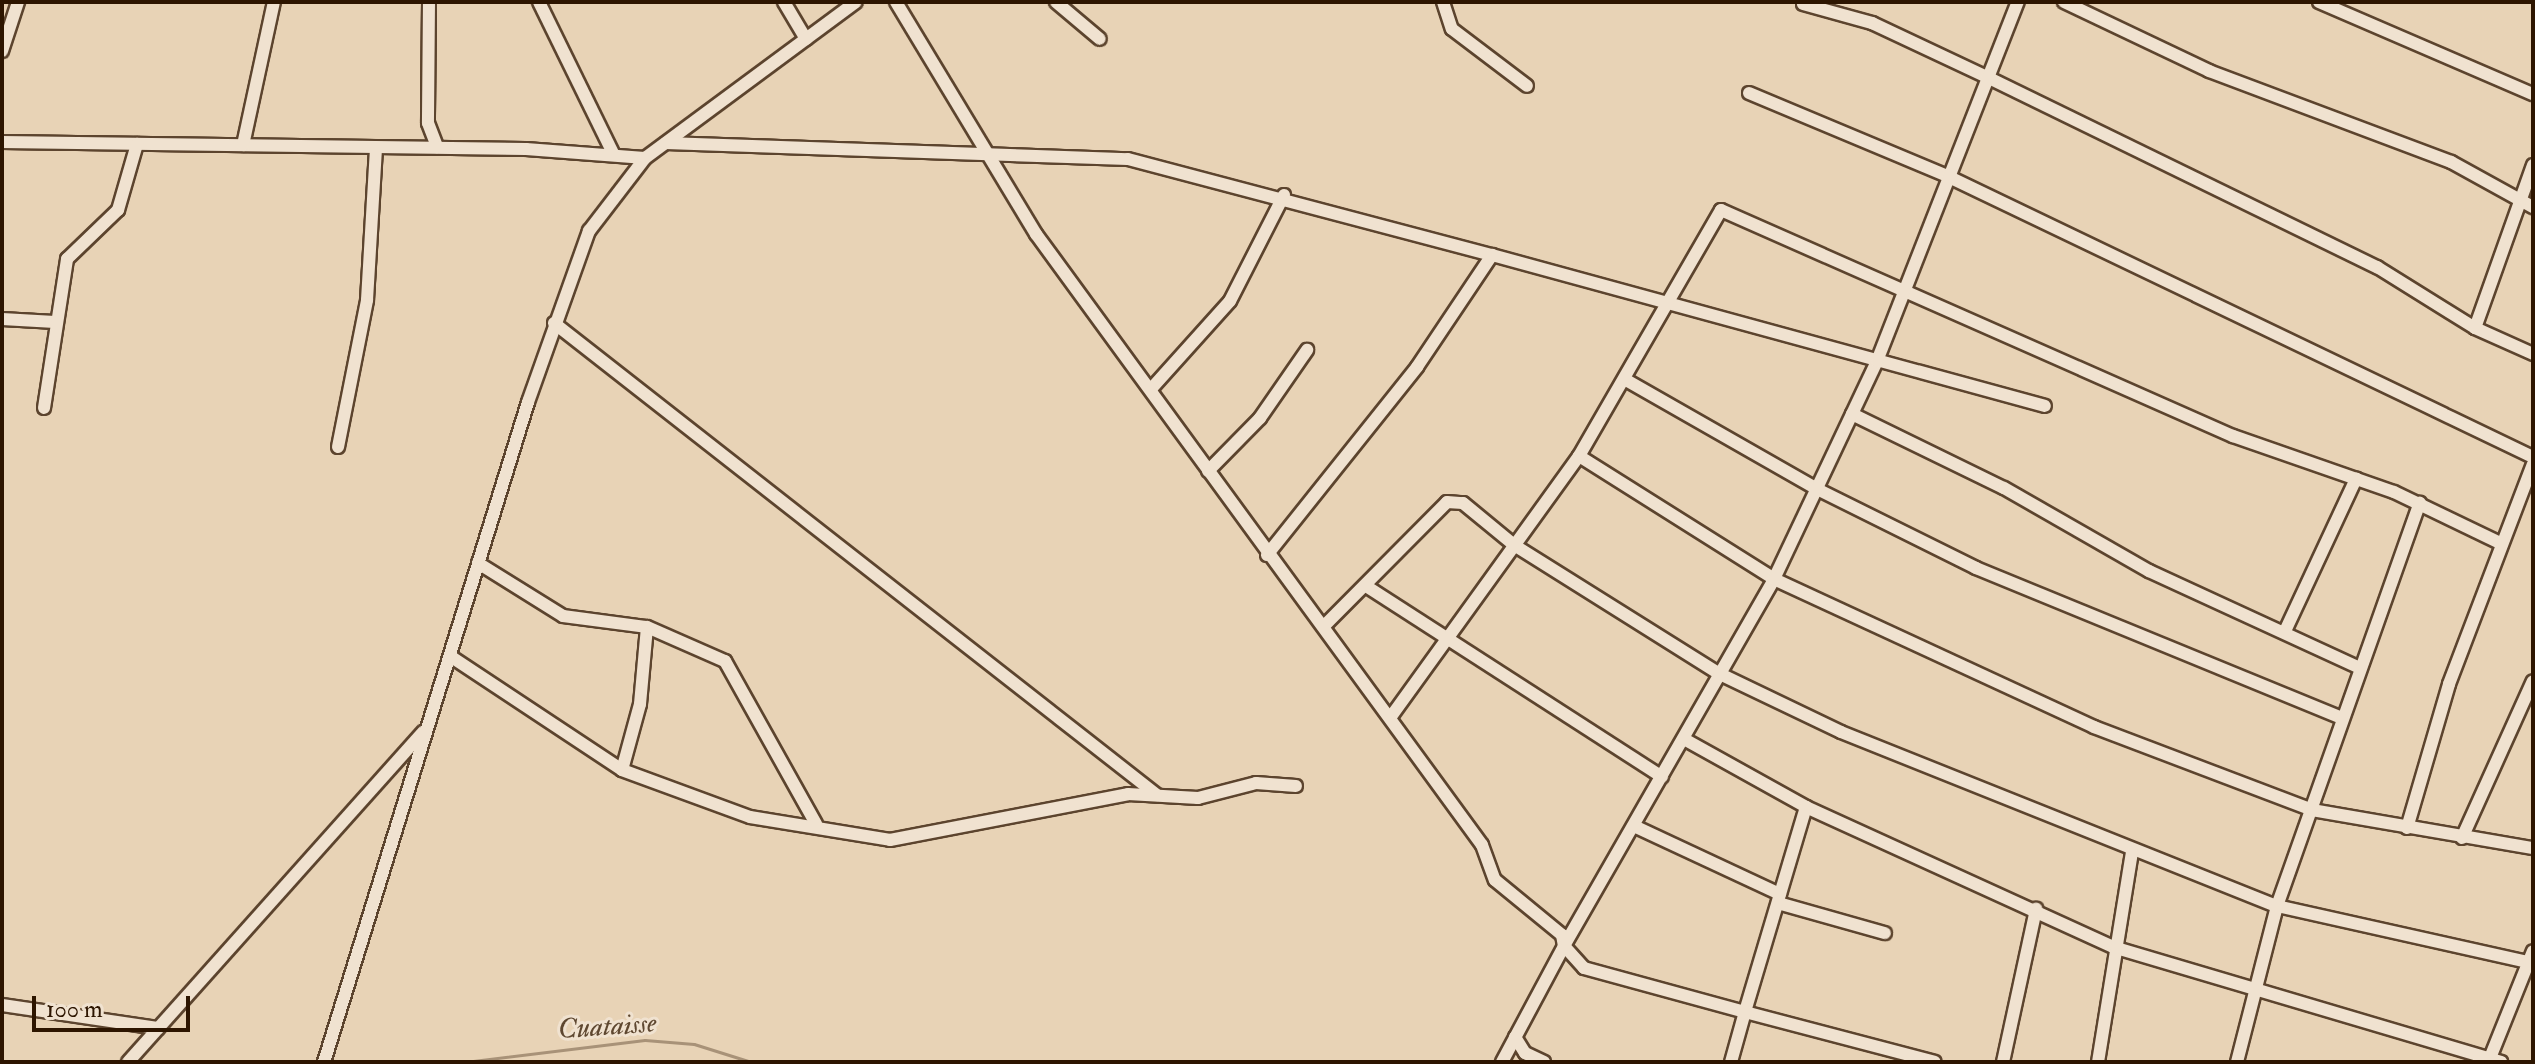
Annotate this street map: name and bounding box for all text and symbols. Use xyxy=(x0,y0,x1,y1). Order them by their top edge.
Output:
scale bar xyxy=(36,980,194,1030)
text: 100 m xyxy=(46,994,103,1025)
water label: Cuataisse xyxy=(557,1007,657,1047)

